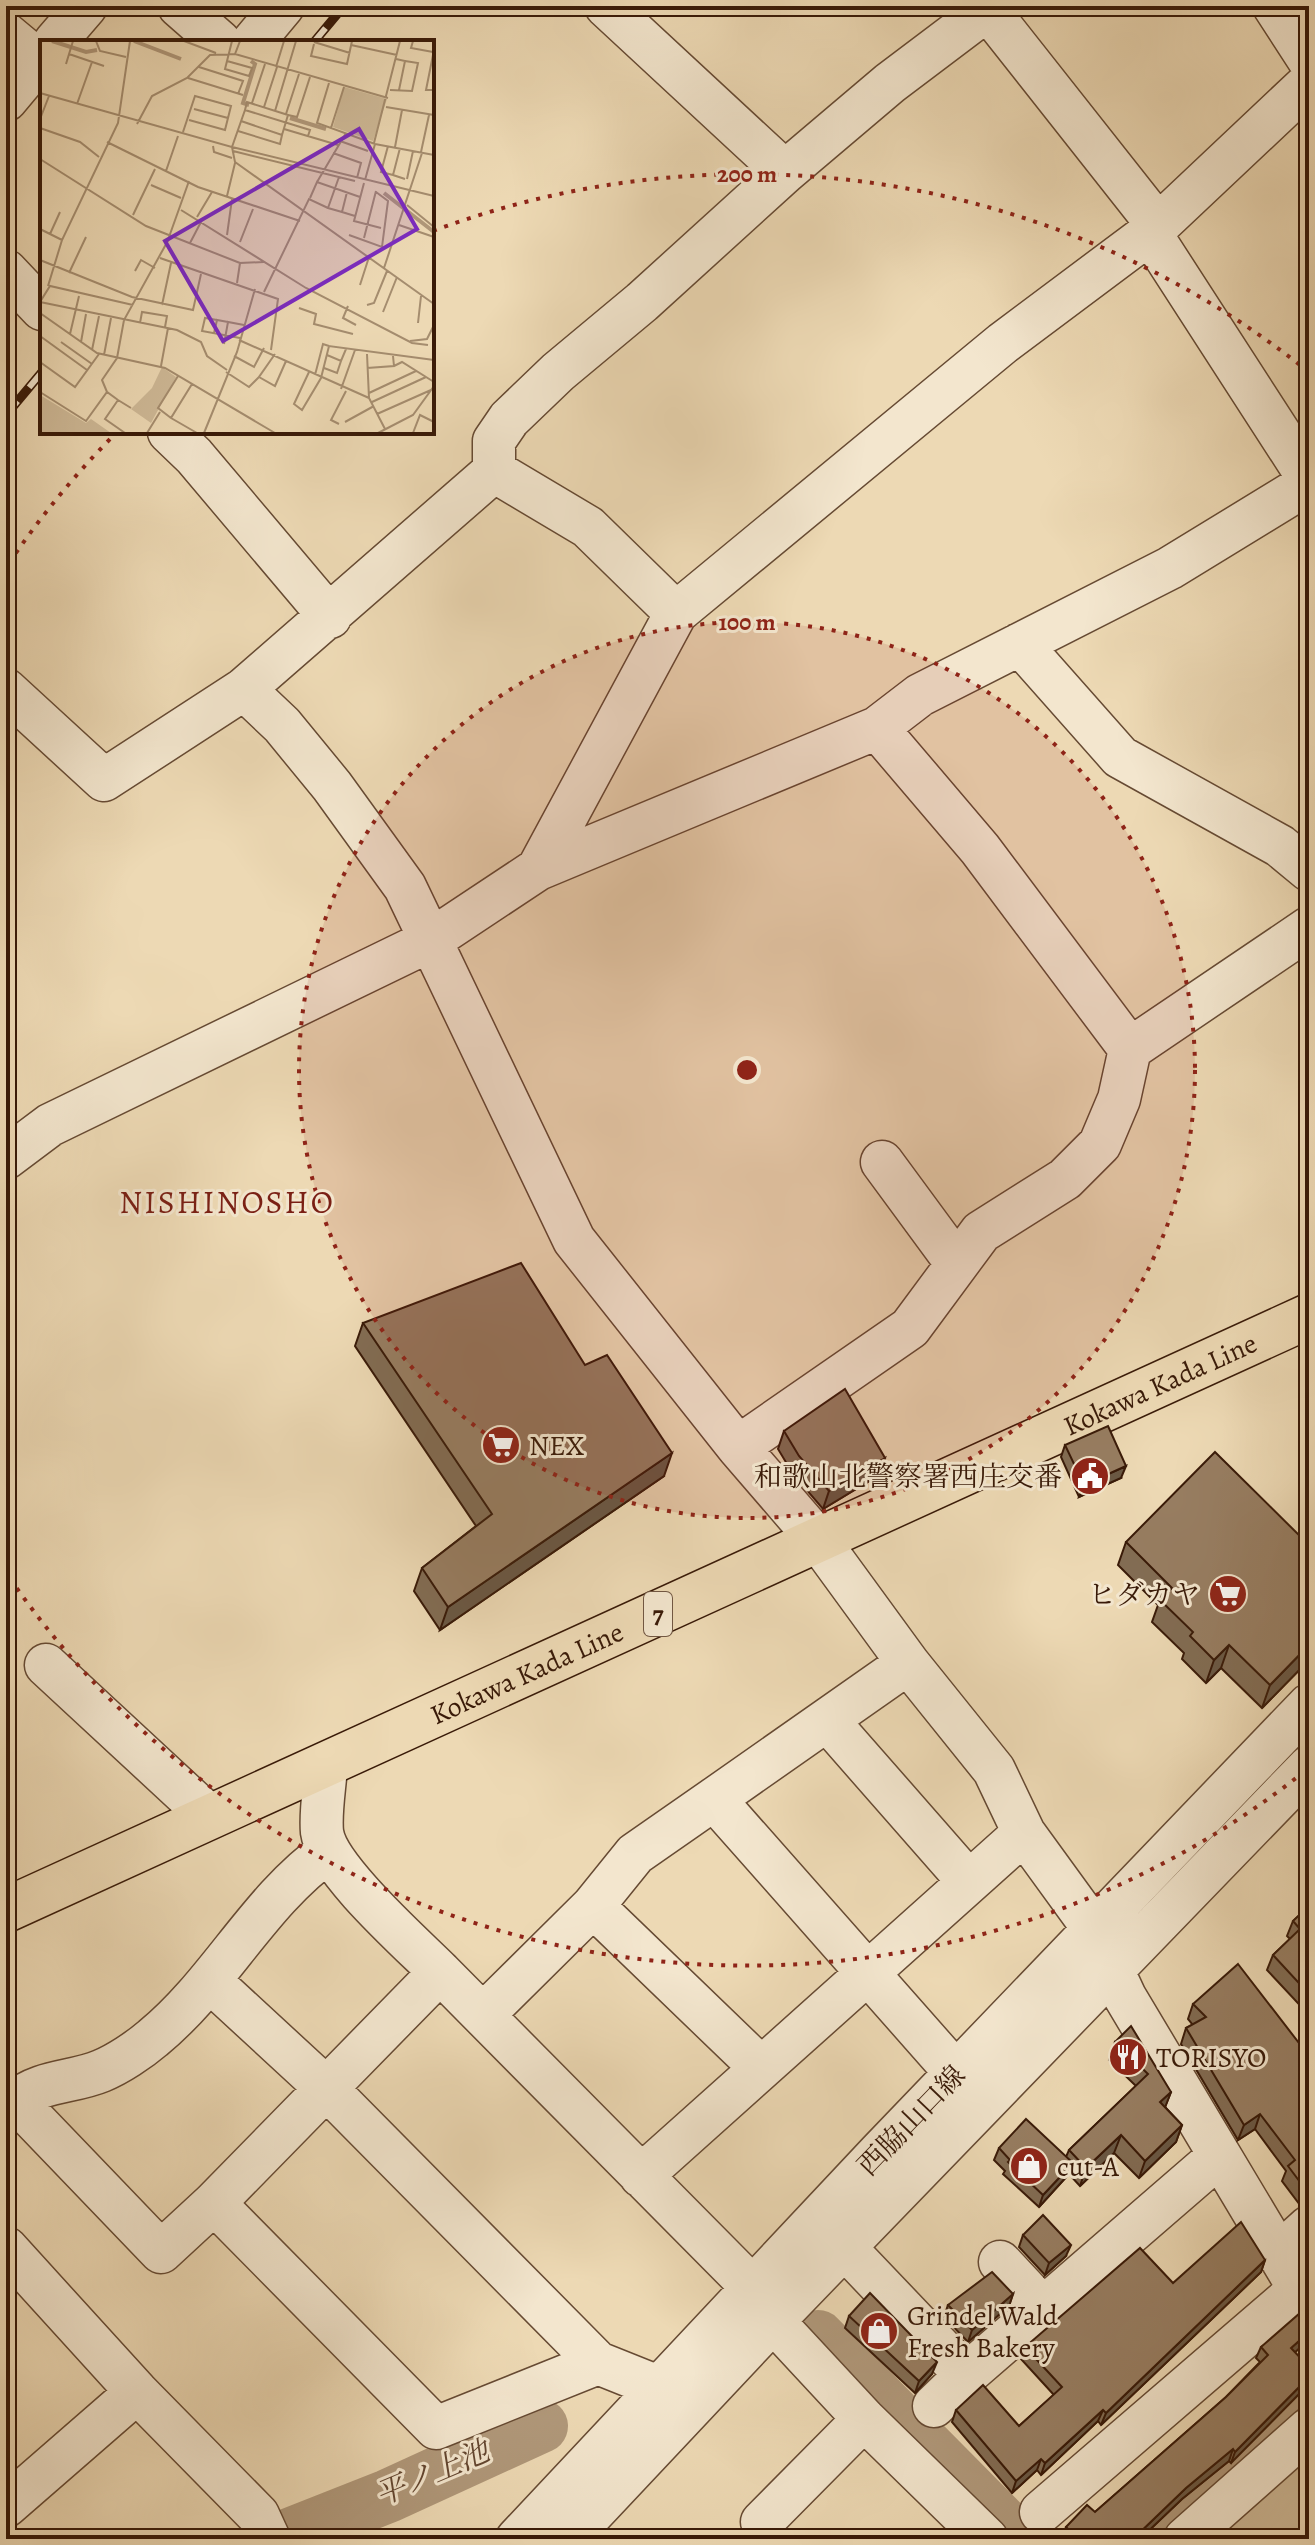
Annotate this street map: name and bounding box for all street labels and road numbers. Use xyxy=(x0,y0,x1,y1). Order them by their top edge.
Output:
street label: Kokawa Kada Line xyxy=(1057,1324,1263,1445)
road number: 7 xyxy=(644,1592,672,1636)
street label: Kokawa Kada Line xyxy=(424,1613,630,1734)
street label: 西脇山口線 xyxy=(849,2057,974,2184)

